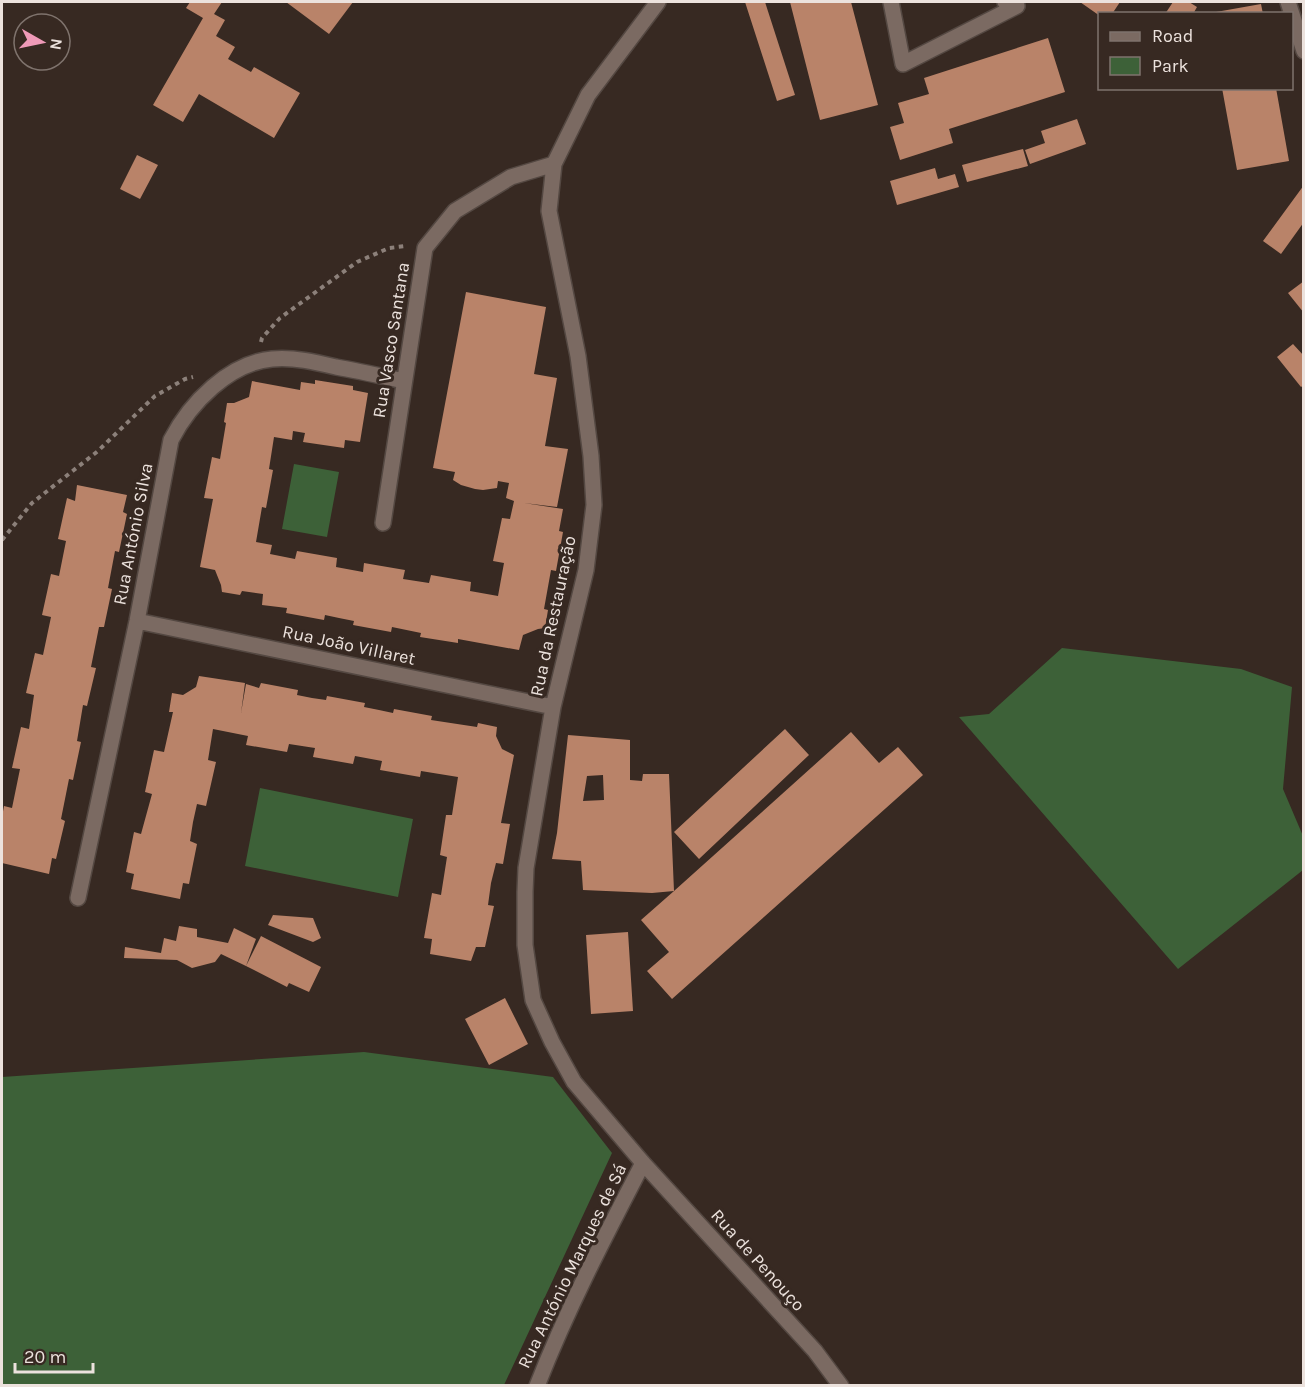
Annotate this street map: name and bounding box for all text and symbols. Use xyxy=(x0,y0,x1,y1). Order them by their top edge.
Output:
north arrow xyxy=(12,12,72,72)
legend xyxy=(1098,12,1293,90)
text: Road xyxy=(1152,25,1193,47)
text: N xyxy=(46,37,67,51)
text: Park xyxy=(1152,55,1189,77)
street label: Rua Vasco Santana xyxy=(368,260,414,420)
street label: Rua António Silva xyxy=(108,461,158,607)
street label: Rua da Restauração xyxy=(525,534,581,698)
street label: Rua João Villaret xyxy=(281,620,418,670)
street label: Rua António Marques de Sá xyxy=(513,1160,631,1372)
street label: Rua de Penouço xyxy=(706,1204,810,1316)
scale bar xyxy=(15,1336,93,1374)
text: 20 m xyxy=(24,1346,66,1368)

